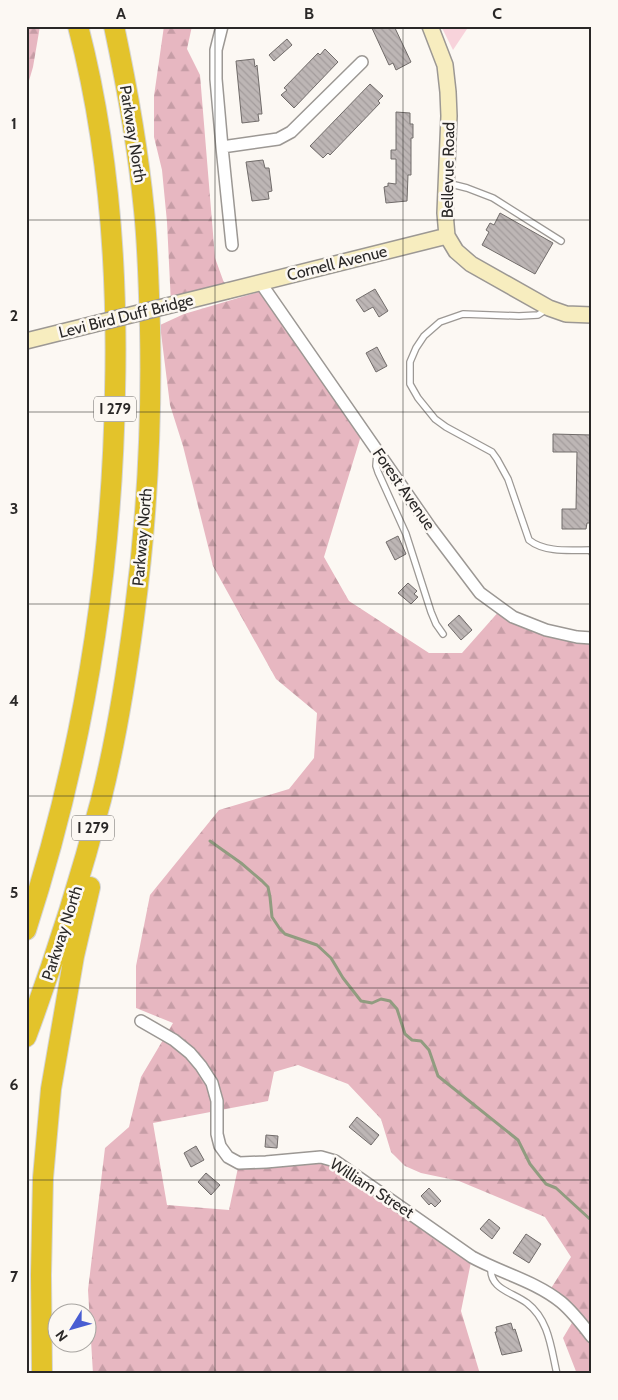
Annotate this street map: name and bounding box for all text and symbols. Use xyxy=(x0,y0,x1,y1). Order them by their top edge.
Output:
text: A xyxy=(116,4,126,23)
text: B xyxy=(304,4,314,23)
text: C xyxy=(492,4,502,23)
street label: Parkway North xyxy=(116,84,150,184)
text: 1 xyxy=(11,114,17,133)
street label: Bellevue Road xyxy=(438,122,458,218)
street label: Cornell Avenue xyxy=(285,241,389,285)
street label: Levi Bird Duff Bridge xyxy=(57,290,195,342)
text: 2 xyxy=(10,306,18,325)
road number: I 279 xyxy=(94,396,136,422)
street label: Forest Avenue xyxy=(369,444,439,534)
street label: Parkway North xyxy=(128,487,156,587)
text: 3 xyxy=(10,499,18,518)
text: 4 xyxy=(9,691,19,710)
road number: I 279 xyxy=(72,816,114,840)
text: 5 xyxy=(10,883,18,902)
street label: Parkway North xyxy=(38,883,86,983)
text: 6 xyxy=(10,1075,19,1094)
street label: William Street xyxy=(327,1154,418,1222)
text: 7 xyxy=(10,1267,19,1286)
north arrow xyxy=(48,1302,98,1352)
text: N xyxy=(51,1326,72,1345)

